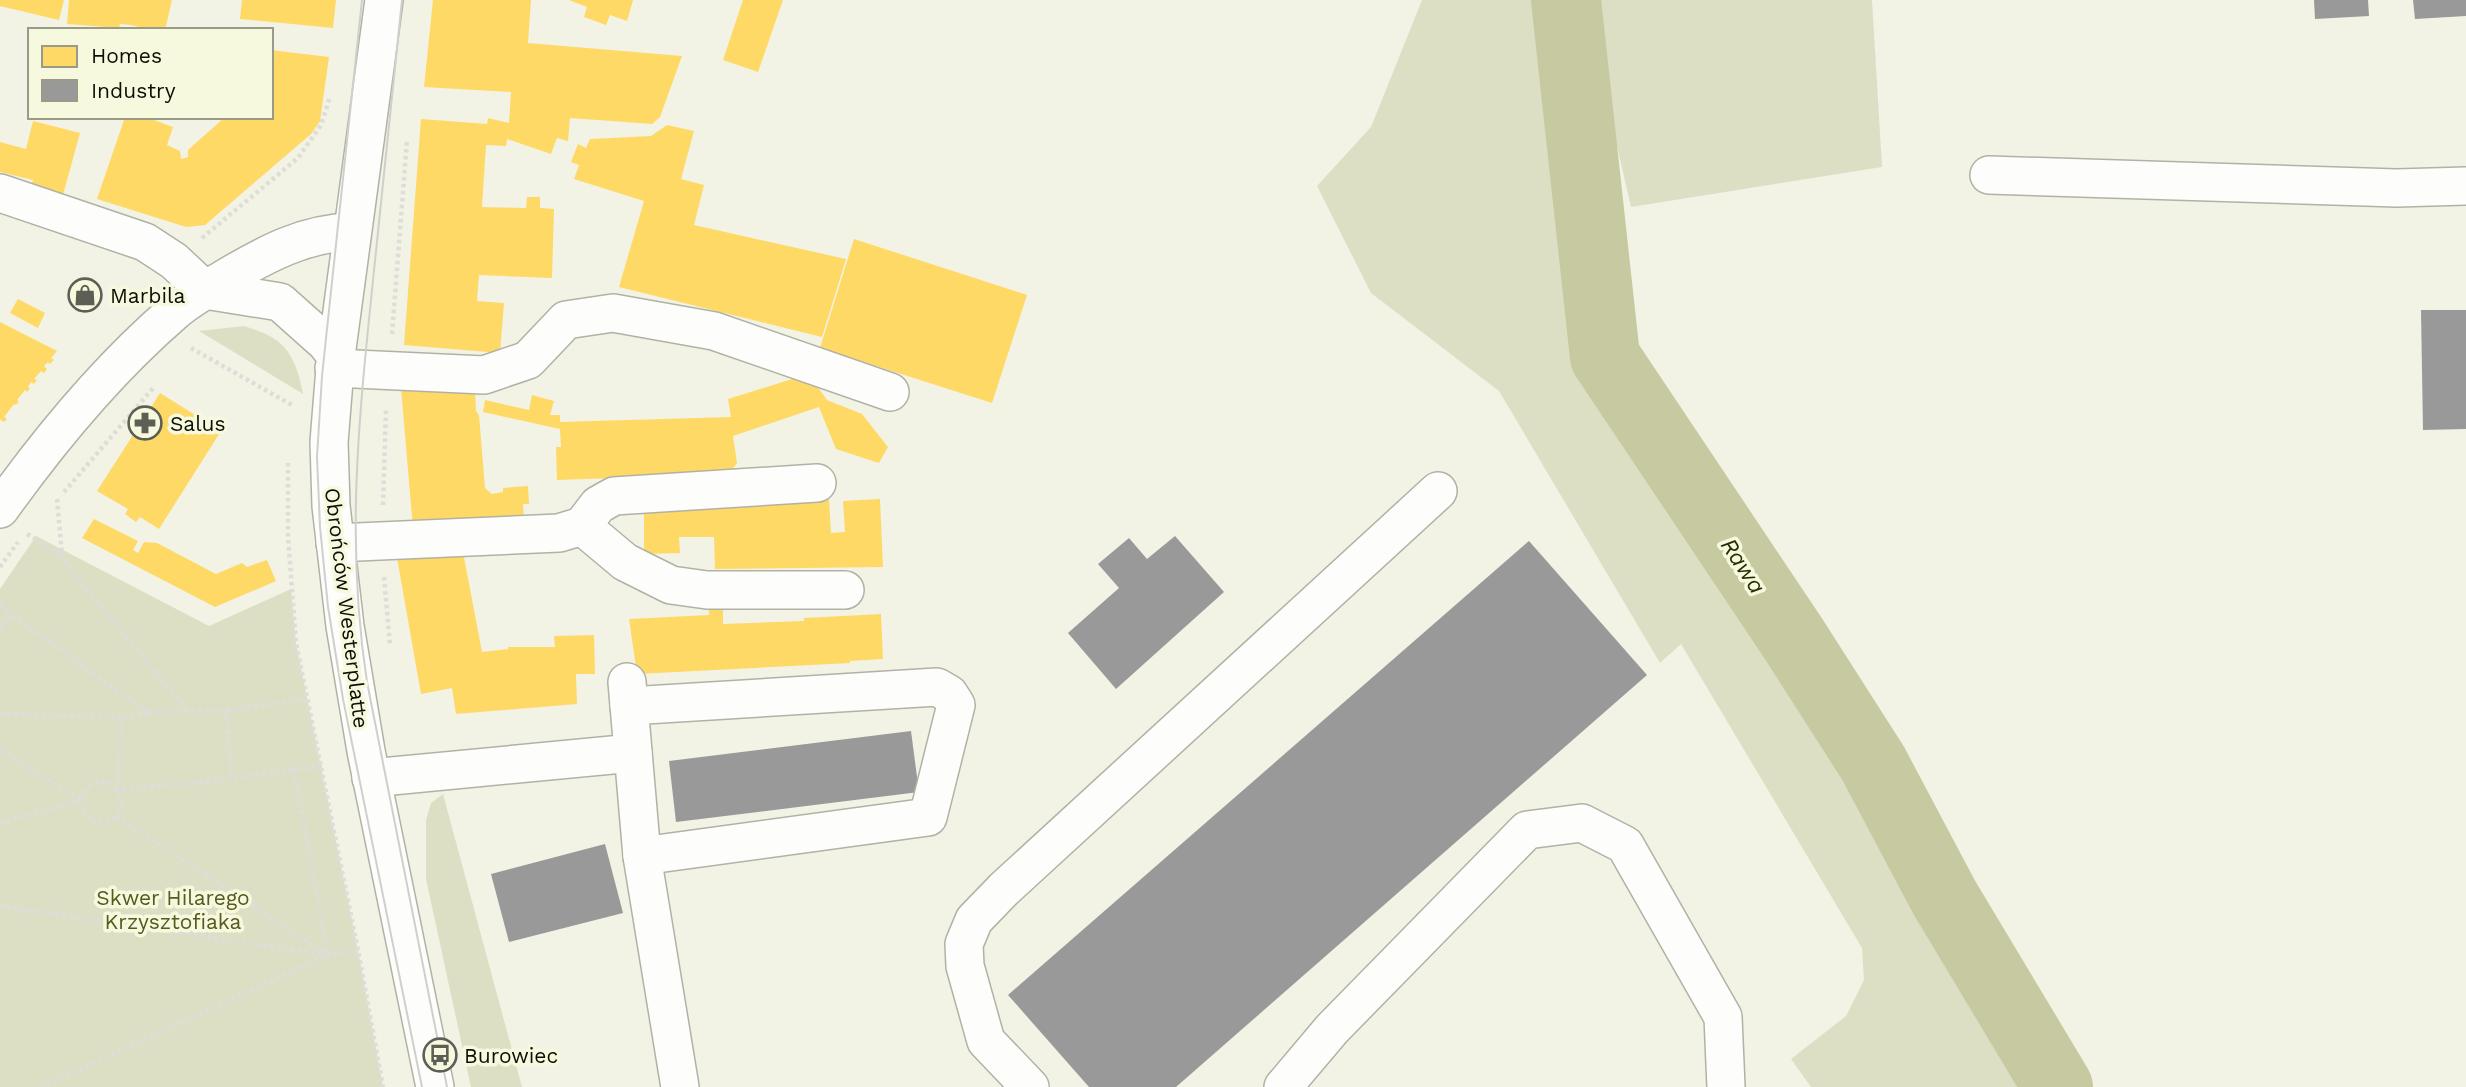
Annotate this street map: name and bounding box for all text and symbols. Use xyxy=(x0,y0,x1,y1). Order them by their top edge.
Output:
legend xyxy=(28,28,273,119)
text: Homes xyxy=(91,43,162,68)
text: Industry xyxy=(91,78,176,103)
shop icon: Marbila xyxy=(66,276,104,314)
place label: Marbila xyxy=(110,283,185,308)
pharmacy icon: Salus xyxy=(126,404,164,442)
place label: Salus xyxy=(170,411,226,436)
street label: Obrońców Westerplatte xyxy=(320,486,374,730)
water label: Rawa xyxy=(1715,533,1771,599)
park label: Skwer Hilarego Krzysztofiaka xyxy=(96,885,250,934)
bus stop icon: Burowiec xyxy=(421,1036,459,1074)
place label: Burowiec xyxy=(464,1043,558,1068)

